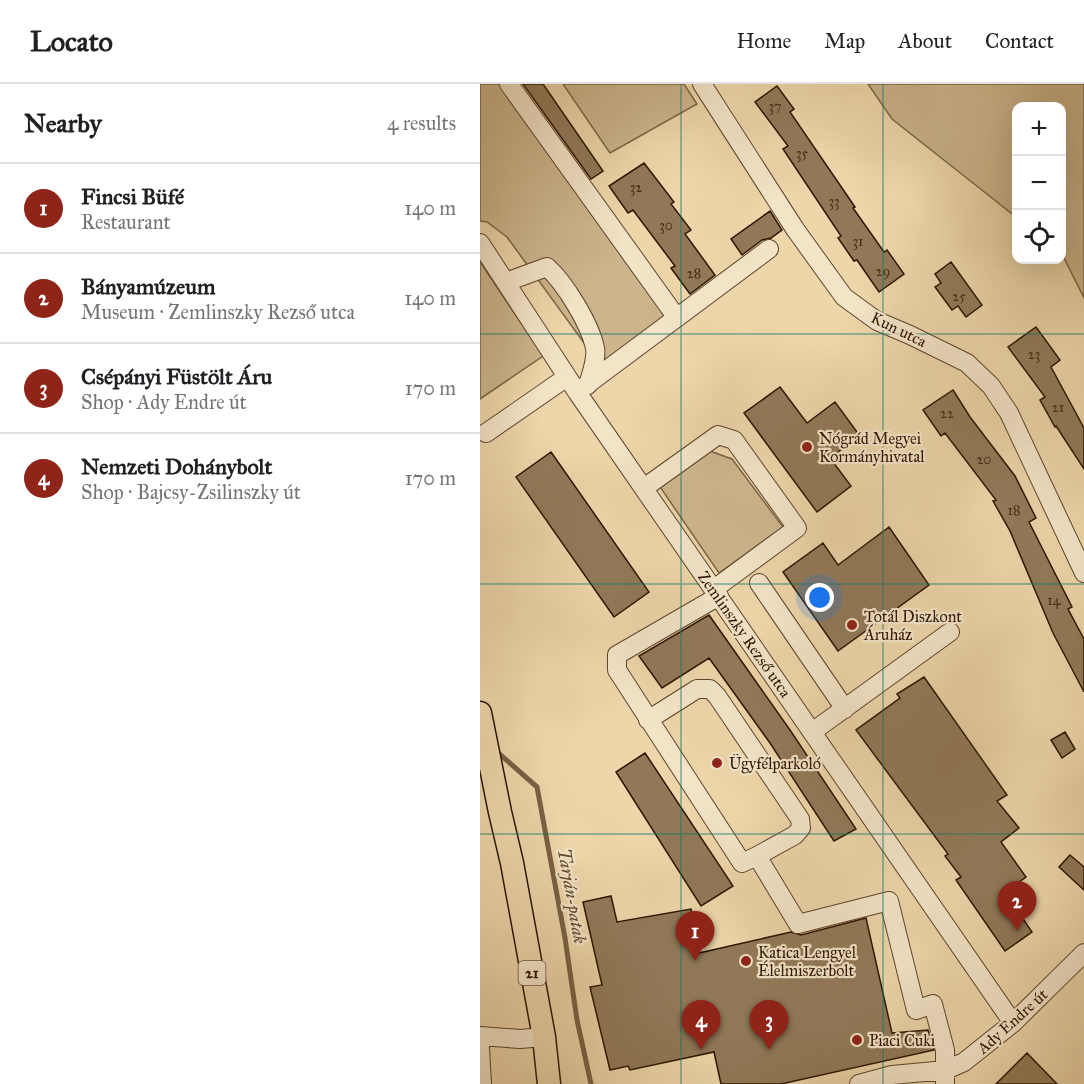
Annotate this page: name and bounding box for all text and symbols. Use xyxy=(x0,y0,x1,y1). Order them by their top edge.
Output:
text: Locato xyxy=(30,24,113,59)
text: Home xyxy=(736,28,791,54)
text: Map xyxy=(824,28,865,54)
text: About xyxy=(898,28,952,54)
text: Contact xyxy=(985,28,1054,54)
house number: 37 xyxy=(768,98,782,115)
map controls xyxy=(1012,102,1066,264)
button: + xyxy=(1012,102,1066,156)
text: Nearby xyxy=(24,107,102,139)
text: 4 results xyxy=(387,111,456,135)
house number: 35 xyxy=(796,145,809,162)
button: − xyxy=(1012,156,1066,210)
house number: 32 xyxy=(630,179,642,196)
text: Fincsi Büfé xyxy=(81,183,184,210)
house number: 33 xyxy=(828,193,840,210)
text: 1 xyxy=(40,196,47,220)
text: 140 m xyxy=(404,196,456,220)
text: Restaurant xyxy=(81,210,171,234)
button: locate xyxy=(1012,210,1066,264)
house number: 30 xyxy=(659,217,673,234)
house number: 31 xyxy=(852,233,864,250)
house number: 29 xyxy=(876,263,890,280)
house number: 28 xyxy=(687,265,701,282)
text: Bányamúzeum xyxy=(81,273,215,300)
text: 2 xyxy=(39,286,48,310)
text: 140 m xyxy=(404,286,456,310)
house number: 25 xyxy=(952,288,966,305)
text: Museum · Zemlinszky Rezső utca xyxy=(81,300,355,324)
street label: Kun utca xyxy=(868,308,930,351)
house number: 23 xyxy=(1028,346,1040,363)
text: Csépányi Füstölt Áru xyxy=(81,363,272,390)
text: 3 xyxy=(40,376,48,400)
text: 170 m xyxy=(405,376,456,400)
text: Shop · Ady Endre út xyxy=(81,390,247,414)
house number: 21 xyxy=(1052,399,1065,416)
house number: 22 xyxy=(940,405,954,422)
place label: Nógrád Megyei Kormányhivatal xyxy=(819,429,925,466)
marker: Nógrád Megyei Kormányhivatal xyxy=(800,440,814,454)
house number: 20 xyxy=(976,451,992,468)
text: Nemzeti Dohánybolt xyxy=(81,453,272,480)
text: 4 xyxy=(38,466,49,490)
text: 170 m xyxy=(405,466,456,490)
text: Shop · Bajcsy-Zsilinszky út xyxy=(81,480,301,504)
house number: 18 xyxy=(1008,502,1020,519)
street label: Zemlinszky Rezső utca xyxy=(694,568,795,701)
your location xyxy=(805,583,834,612)
house number: 14 xyxy=(1047,592,1062,609)
place label: Totál Diszkont Áruház xyxy=(863,607,962,644)
marker: Totál Diszkont Áruház xyxy=(845,618,859,632)
place label: Ügyfélparkoló xyxy=(729,753,821,774)
marker: Ügyfélparkoló xyxy=(710,756,724,770)
water label: Tarján-patak xyxy=(552,847,591,946)
pin: 2 xyxy=(998,882,1036,931)
pin: 1 xyxy=(676,912,714,961)
place label: Katica Lengyel Élelmiszerbolt xyxy=(758,943,857,980)
marker: Katica Lengyel Élelmiszerbolt xyxy=(739,954,753,968)
road number: 21 xyxy=(518,961,546,985)
street label: Ady Endre út xyxy=(973,985,1052,1059)
pin: 4 xyxy=(682,1000,720,1050)
pin: 3 xyxy=(750,1000,788,1050)
place label: Piaci Cuki xyxy=(869,1031,936,1050)
marker: Piaci Cuki xyxy=(850,1033,864,1047)

